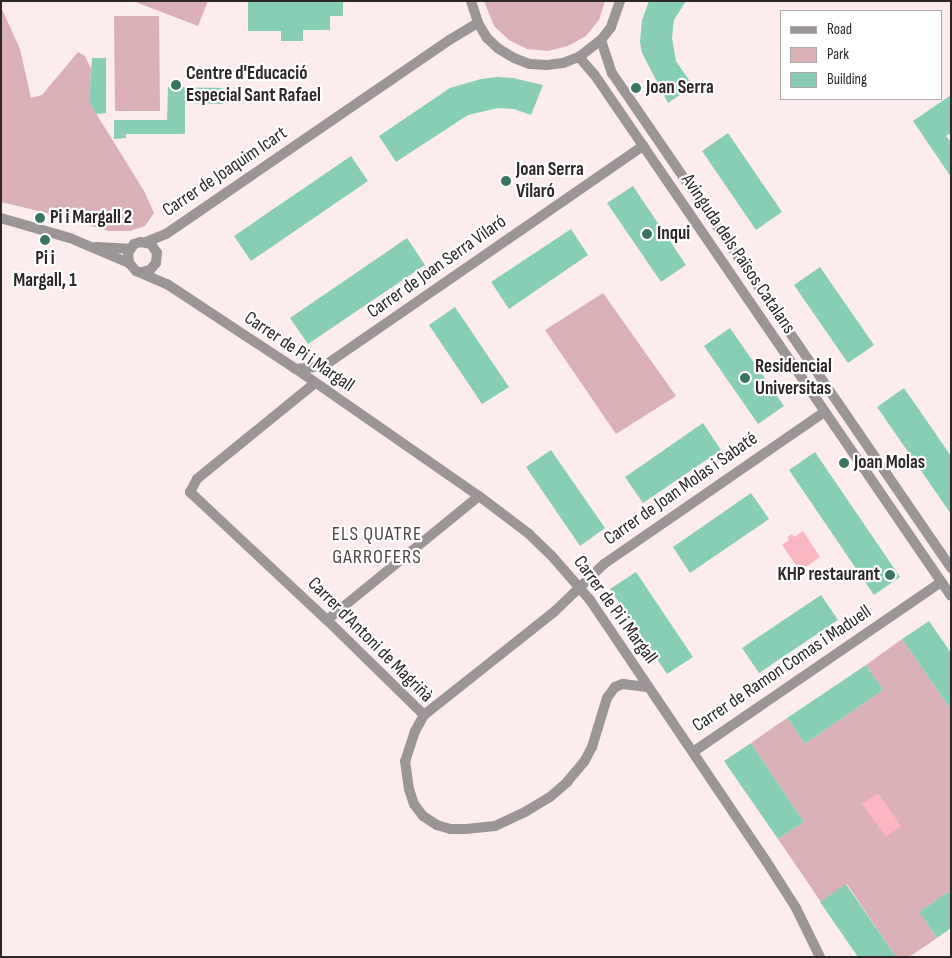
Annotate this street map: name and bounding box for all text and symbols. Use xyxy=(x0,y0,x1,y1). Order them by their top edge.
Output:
legend xyxy=(780,10,942,100)
text: Road xyxy=(827,20,852,39)
text: Park xyxy=(827,45,849,64)
place label: Centre d'Educació Especial Sant Rafael xyxy=(186,63,321,107)
text: Building xyxy=(827,70,867,89)
place label: Joan Serra xyxy=(646,77,714,99)
marker: Centre d'Educació Especial Sant Rafael xyxy=(170,79,182,91)
marker: Joan Serra xyxy=(630,82,642,94)
street label: Carrer de Joaquim Icart xyxy=(158,122,292,222)
place label: Joan Serra Vilaró xyxy=(516,159,584,203)
street label: Avinguda dels Països Catalans xyxy=(676,170,800,338)
marker: Joan Serra Vilaró xyxy=(500,175,512,187)
place label: Pi i Margall 2 xyxy=(50,207,132,229)
street label: Carrer de Joan Serra Vilaró xyxy=(363,211,511,323)
marker: Pi i Margall 2 xyxy=(34,212,46,224)
place label: Inqui xyxy=(657,223,690,245)
marker: Inqui xyxy=(641,228,653,240)
marker: Pi i Margall, 1 xyxy=(39,234,51,246)
place label: Pi i Margall, 1 xyxy=(13,248,77,292)
street label: Carrer de Pi i Margall xyxy=(240,307,358,397)
place label: Residencial Universitas xyxy=(755,356,832,400)
marker: Residencial Universitas xyxy=(739,372,751,384)
street label: Carrer de Joan Molas i Sabaté xyxy=(600,427,762,551)
place label: Joan Molas xyxy=(854,452,925,474)
marker: Joan Molas xyxy=(838,457,850,469)
district label: ELS QUATRE GARROFERS xyxy=(331,522,423,569)
street label: Carrer de Pi i Margall xyxy=(568,552,662,668)
place label: KHP restaurant xyxy=(777,564,880,586)
marker: KHP restaurant xyxy=(884,569,896,581)
street label: Carrer d'Antoni de Magriñà xyxy=(303,573,437,707)
street label: Carrer de Ramon Comas i Maduell xyxy=(688,601,876,737)

